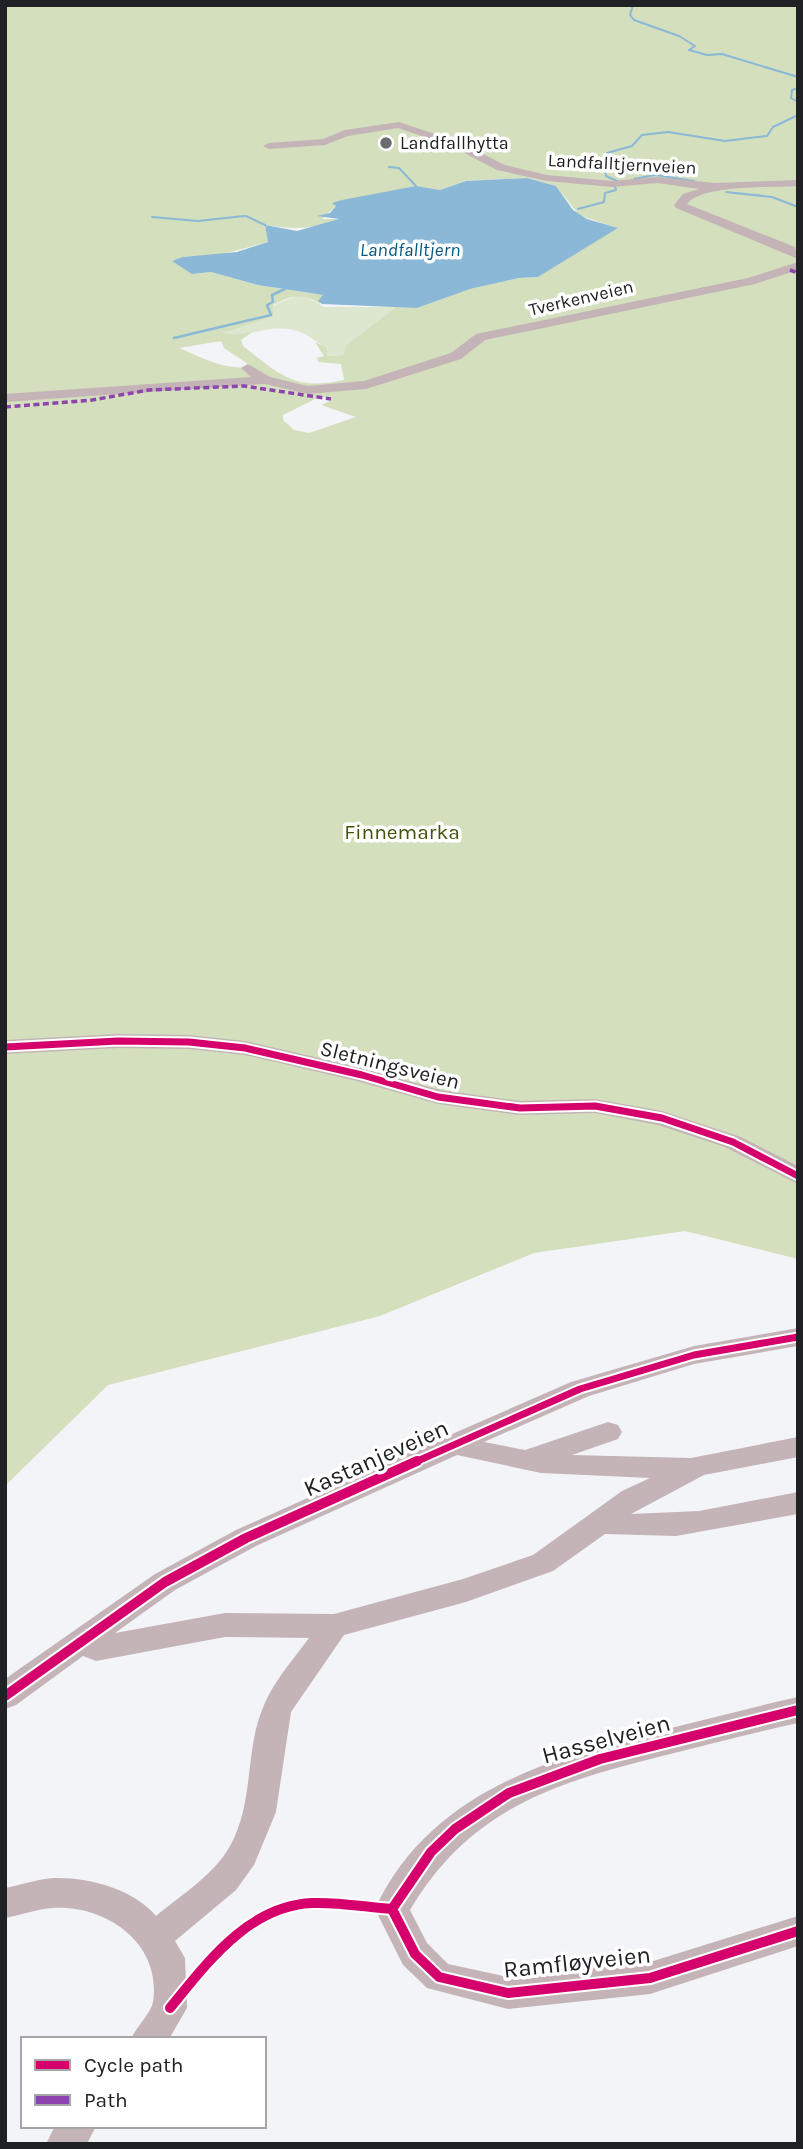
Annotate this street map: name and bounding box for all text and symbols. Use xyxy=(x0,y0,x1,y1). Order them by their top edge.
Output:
place label: Landfallhytta xyxy=(400,132,509,154)
marker: Landfallhytta xyxy=(378,135,394,151)
street label: Landfalltjernveien xyxy=(547,149,697,179)
water label: Landfalltjern xyxy=(360,239,460,261)
street label: Tverkenveien xyxy=(527,275,635,321)
park label: Finnemarka xyxy=(344,820,460,844)
street label: Sletningsveien xyxy=(318,1036,462,1094)
street label: Kastanjeveien xyxy=(299,1414,453,1502)
street label: Hasselveien xyxy=(539,1708,673,1770)
street label: Ramfløyveien xyxy=(502,1940,652,1984)
legend xyxy=(21,2037,266,2128)
text: Cycle path xyxy=(84,2053,184,2077)
text: Path xyxy=(84,2088,128,2112)

